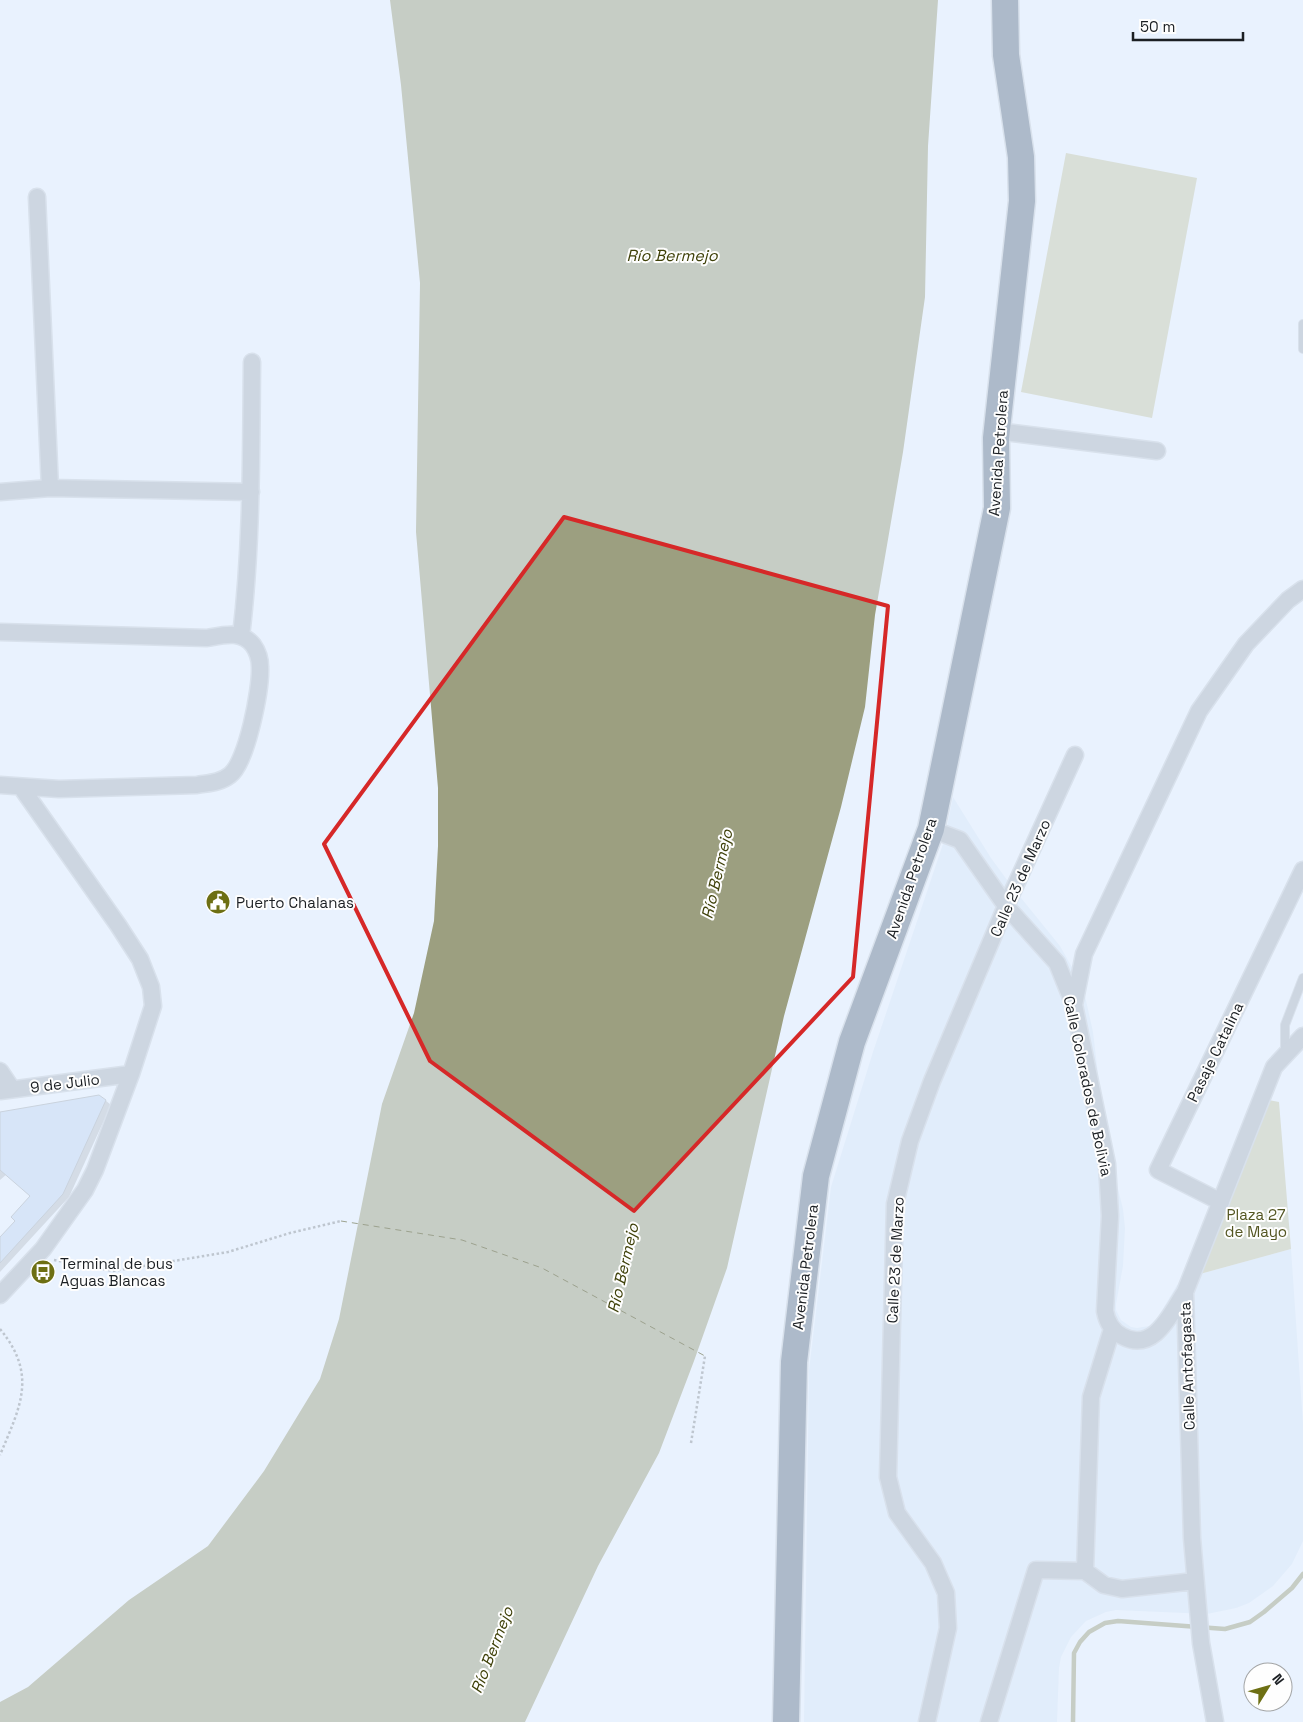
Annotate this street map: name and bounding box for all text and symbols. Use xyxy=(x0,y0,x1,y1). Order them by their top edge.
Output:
scale bar xyxy=(1133,10,1243,42)
text: 50 m xyxy=(1140,17,1175,36)
water label: Río Bermejo xyxy=(626,245,719,266)
street label: Avenida Petrolera xyxy=(984,389,1012,517)
street label: Avenida Petrolera xyxy=(881,815,941,941)
street label: Calle 23 de Marzo xyxy=(986,816,1054,940)
water label: Río Bermejo xyxy=(697,826,738,921)
public building icon: Puerto Chalanas xyxy=(205,889,231,915)
place label: Puerto Chalanas xyxy=(236,893,354,912)
street label: Calle Colorados de Bolivia xyxy=(1060,994,1116,1178)
street label: Pasaje Catalina xyxy=(1183,999,1248,1105)
street label: 9 de Julio xyxy=(29,1069,101,1097)
street label: Calle 23 de Marzo xyxy=(882,1196,908,1324)
street label: Avenida Petrolera xyxy=(788,1203,822,1331)
park label: Plaza 27 de Mayo xyxy=(1225,1205,1287,1241)
water label: Río Bermejo xyxy=(603,1220,644,1315)
place label: Terminal de bus Aguas Blancas xyxy=(60,1254,173,1290)
bus stop icon: Terminal de bus Aguas Blancas xyxy=(30,1259,56,1285)
street label: Calle Antofagasta xyxy=(1175,1301,1199,1431)
water label: Río Bermejo xyxy=(466,1603,519,1696)
north arrow xyxy=(1243,1662,1293,1712)
text: N xyxy=(1268,1670,1288,1688)

